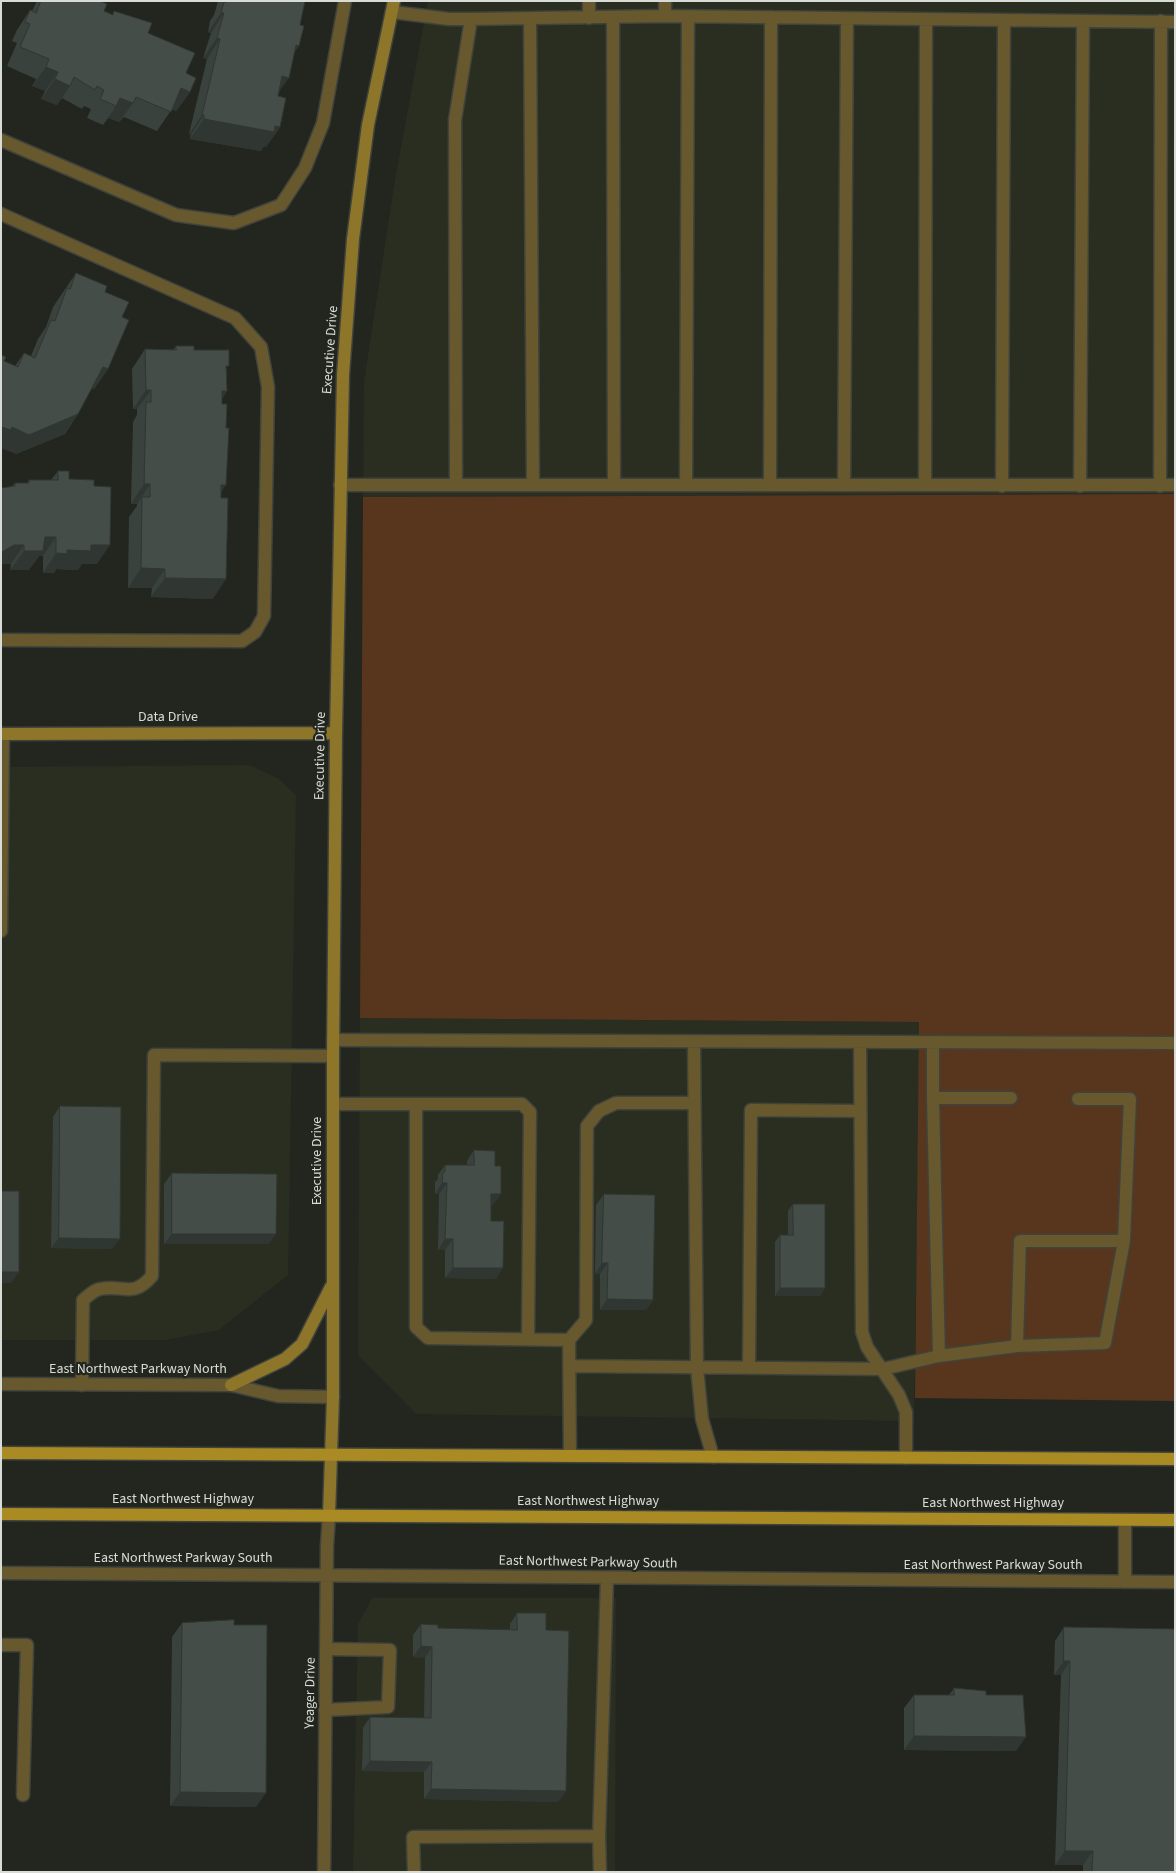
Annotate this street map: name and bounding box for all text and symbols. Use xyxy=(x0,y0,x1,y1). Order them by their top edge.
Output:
street label: Executive Drive xyxy=(320,305,342,395)
street label: Data Drive xyxy=(138,710,198,726)
street label: Executive Drive xyxy=(312,712,330,800)
street label: Executive Drive xyxy=(310,1117,326,1205)
street label: East Northwest Parkway North xyxy=(49,1362,227,1378)
street label: East Northwest Highway xyxy=(112,1492,254,1508)
street label: East Northwest Highway xyxy=(517,1494,659,1510)
street label: East Northwest Highway xyxy=(922,1496,1064,1512)
street label: East Northwest Parkway South xyxy=(94,1551,272,1567)
street label: East Northwest Parkway South xyxy=(498,1553,678,1573)
street label: East Northwest Parkway South xyxy=(904,1558,1082,1574)
street label: Yeager Drive xyxy=(302,1657,320,1729)

